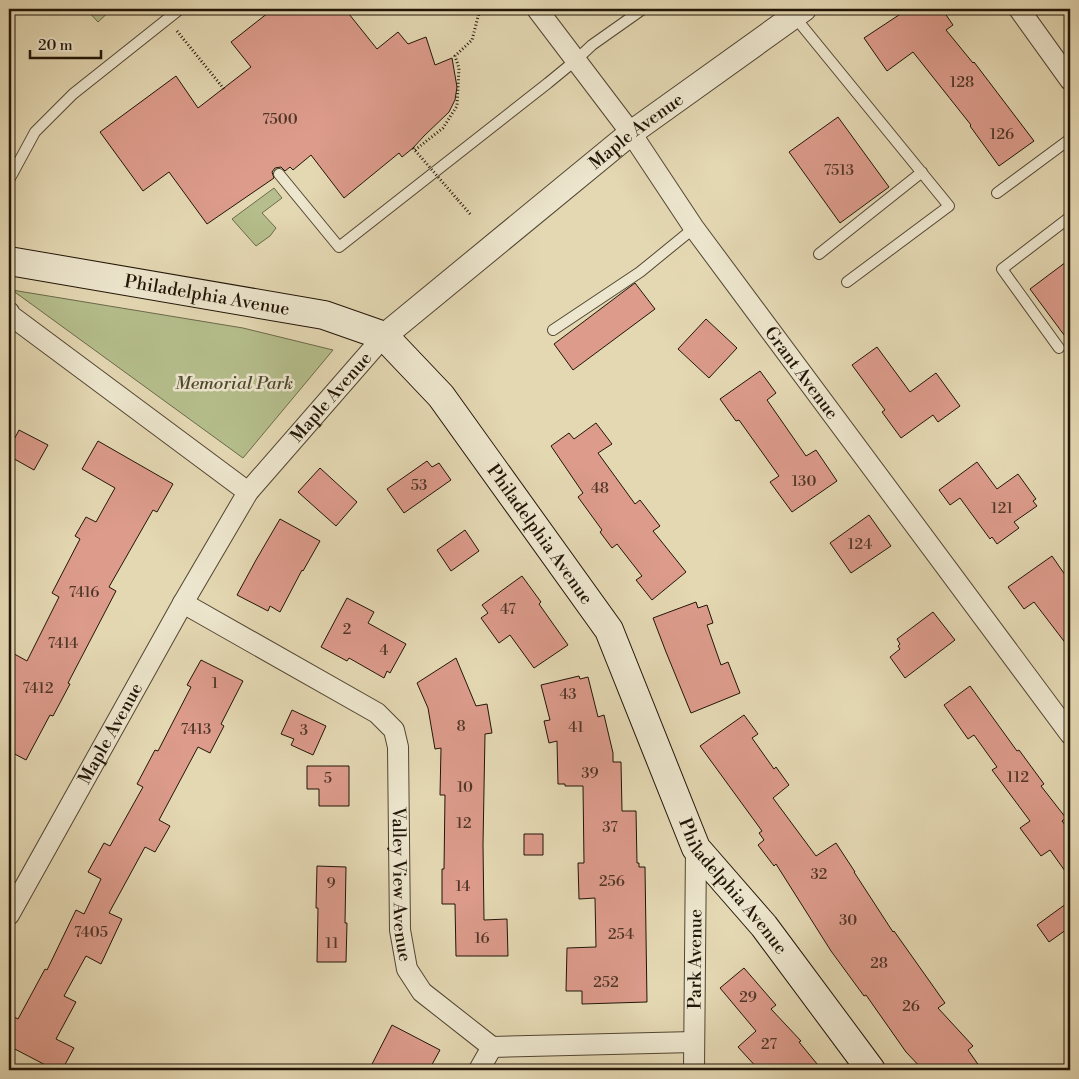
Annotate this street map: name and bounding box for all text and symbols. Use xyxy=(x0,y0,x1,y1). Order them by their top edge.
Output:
scale bar xyxy=(30,28,101,60)
text: 20 m xyxy=(38,36,73,55)
house number: 128 xyxy=(950,73,974,92)
street label: Maple Avenue xyxy=(584,88,688,174)
house number: 7500 xyxy=(262,110,298,129)
house number: 126 xyxy=(990,125,1014,144)
house number: 7513 xyxy=(824,161,854,180)
street label: Philadelphia Avenue xyxy=(123,269,292,320)
street label: Grant Avenue xyxy=(759,322,844,424)
street label: Maple Avenue xyxy=(285,347,377,447)
park label: Memorial Park xyxy=(175,372,293,395)
street label: Philadelphia Avenue xyxy=(482,459,598,609)
house number: 130 xyxy=(792,472,816,491)
house number: 53 xyxy=(411,476,427,495)
house number: 48 xyxy=(591,479,609,498)
house number: 121 xyxy=(991,499,1014,518)
house number: 124 xyxy=(848,535,872,554)
house number: 7416 xyxy=(69,583,99,602)
house number: 47 xyxy=(500,600,516,619)
house number: 2 xyxy=(343,620,351,639)
house number: 7414 xyxy=(48,634,78,653)
house number: 4 xyxy=(380,641,389,660)
house number: 1 xyxy=(212,674,219,693)
street label: Maple Avenue xyxy=(73,678,148,788)
house number: 7412 xyxy=(23,679,53,698)
house number: 43 xyxy=(559,685,577,704)
house number: 8 xyxy=(456,717,466,736)
house number: 41 xyxy=(568,718,584,737)
house number: 7413 xyxy=(181,720,211,739)
house number: 3 xyxy=(300,721,308,740)
house number: 39 xyxy=(581,764,599,783)
house number: 112 xyxy=(1007,768,1029,787)
house number: 5 xyxy=(324,769,332,788)
house number: 10 xyxy=(457,778,473,797)
street label: Valley View Avenue xyxy=(387,806,417,963)
house number: 12 xyxy=(456,814,472,833)
street label: Philadelphia Avenue xyxy=(674,815,793,959)
house number: 37 xyxy=(602,818,618,837)
house number: 32 xyxy=(811,865,827,884)
house number: 256 xyxy=(599,872,625,891)
house number: 9 xyxy=(326,874,336,893)
house number: 14 xyxy=(456,877,470,896)
street label: Park Avenue xyxy=(683,909,707,1009)
house number: 30 xyxy=(839,911,857,930)
house number: 7405 xyxy=(74,923,108,942)
house number: 254 xyxy=(608,925,634,944)
house number: 16 xyxy=(474,929,490,948)
house number: 11 xyxy=(325,934,339,953)
house number: 28 xyxy=(870,954,888,973)
house number: 252 xyxy=(593,973,619,992)
house number: 29 xyxy=(739,988,757,1007)
house number: 26 xyxy=(902,997,920,1016)
house number: 27 xyxy=(761,1035,777,1054)

